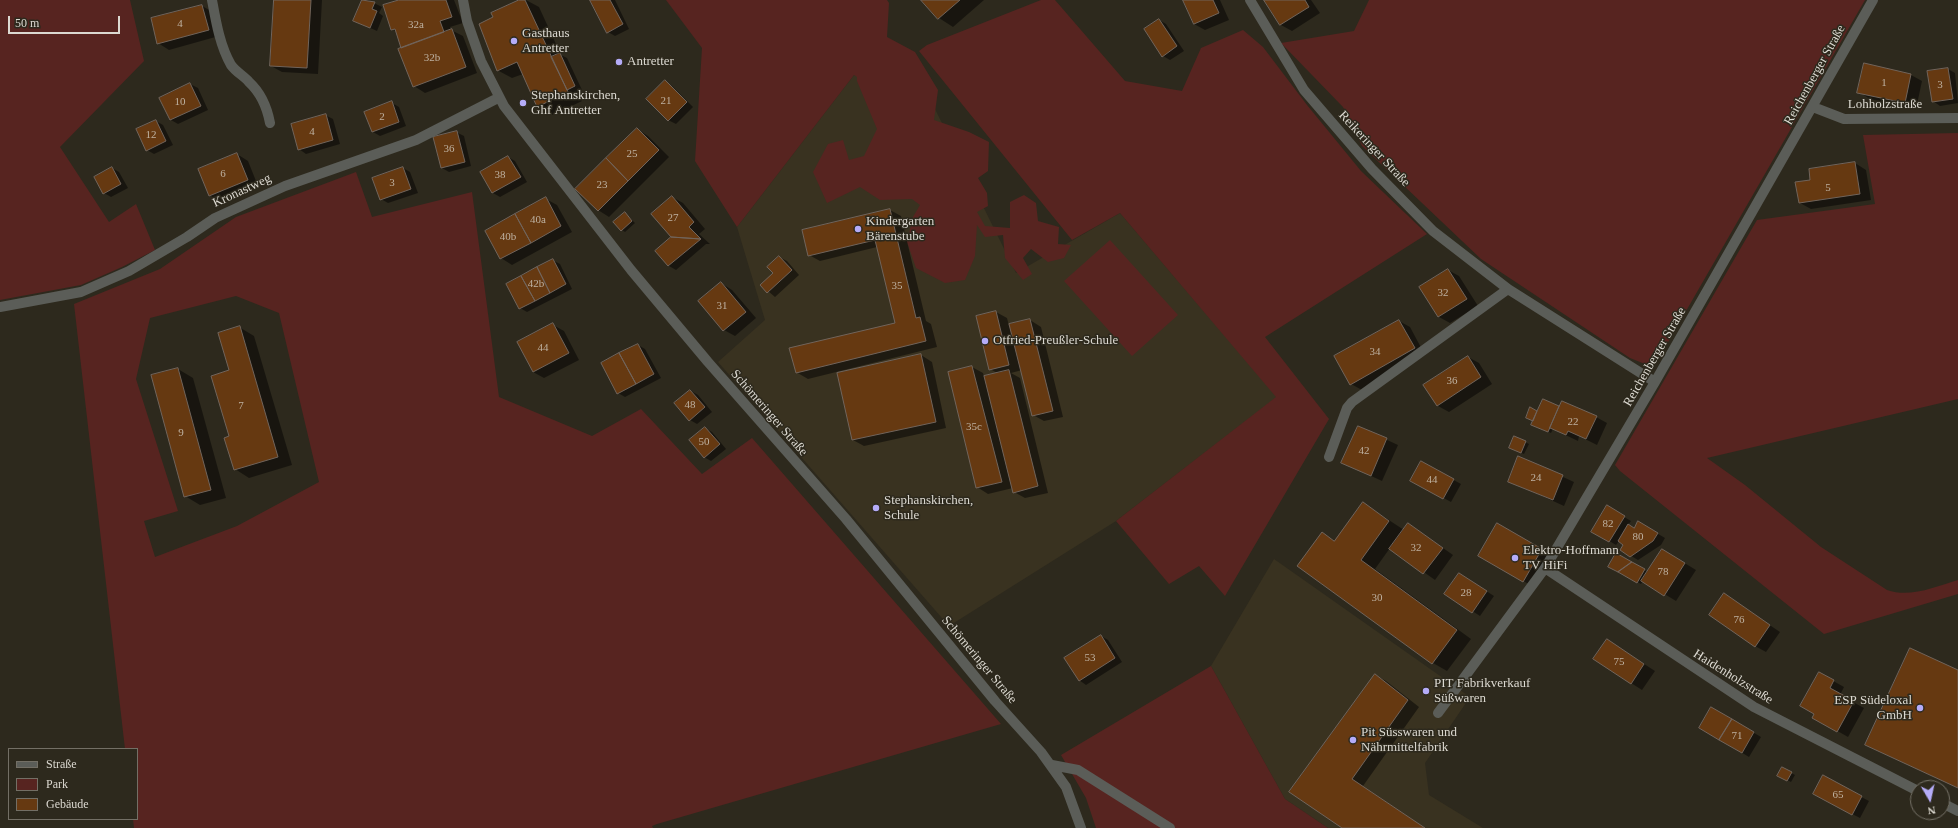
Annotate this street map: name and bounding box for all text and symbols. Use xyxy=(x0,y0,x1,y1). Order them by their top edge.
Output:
scale bar xyxy=(10,8,122,34)
text: 50 m xyxy=(15,16,39,30)
house number: 4 xyxy=(177,17,183,31)
house number: 32a xyxy=(408,18,424,32)
street label: Reichenberger Straße xyxy=(1781,22,1849,128)
place label: Gasthaus Antretter xyxy=(522,26,570,57)
marker: Gasthaus Antretter xyxy=(509,36,519,46)
house number: 32b xyxy=(424,51,440,65)
place label: Antretter xyxy=(627,54,674,70)
marker: Antretter xyxy=(614,57,624,67)
house number: 1 xyxy=(1881,76,1887,90)
house number: 3 xyxy=(1937,78,1943,92)
place label: Stephanskirchen, Ghf Antretter xyxy=(531,88,620,119)
house number: 21 xyxy=(660,94,672,108)
house number: 10 xyxy=(174,95,186,109)
street label: Lohholzstraße xyxy=(1848,97,1922,113)
marker: Stephanskirchen, Ghf Antretter xyxy=(518,98,528,108)
street label: Reikeringer Straße xyxy=(1335,108,1413,190)
house number: 2 xyxy=(379,110,385,124)
house number: 4 xyxy=(309,125,315,139)
house number: 12 xyxy=(146,128,156,142)
house number: 36 xyxy=(444,142,454,156)
house number: 25 xyxy=(626,147,638,161)
house number: 6 xyxy=(220,167,226,181)
house number: 38 xyxy=(494,168,506,182)
street label: Kronastweg xyxy=(210,171,274,211)
house number: 3 xyxy=(389,176,395,190)
house number: 23 xyxy=(596,178,608,192)
house number: 5 xyxy=(1825,181,1831,195)
house number: 27 xyxy=(668,211,678,225)
house number: 40a xyxy=(530,213,546,227)
place label: Kindergarten Bärenstube xyxy=(866,214,934,245)
marker: Kindergarten Bärenstube xyxy=(853,224,863,234)
house number: 40b xyxy=(500,230,516,244)
house number: 42b xyxy=(528,277,544,291)
house number: 35 xyxy=(892,279,902,293)
house number: 32 xyxy=(1438,286,1448,300)
house number: 31 xyxy=(716,299,728,313)
street label: Reichenberger Straße xyxy=(1620,305,1690,409)
place label: Otfried-Preußler-Schule xyxy=(993,333,1118,349)
marker: Otfried-Preußler-Schule xyxy=(980,336,990,346)
house number: 44 xyxy=(538,341,548,355)
house number: 34 xyxy=(1370,345,1380,359)
street label: Schömeringer Straße xyxy=(727,367,811,459)
house number: 36 xyxy=(1446,374,1458,388)
house number: 48 xyxy=(684,398,696,412)
house number: 7 xyxy=(238,399,244,413)
house number: 22 xyxy=(1568,415,1578,429)
house number: 35c xyxy=(966,420,982,434)
house number: 9 xyxy=(178,426,184,440)
house number: 50 xyxy=(698,435,710,449)
house number: 42 xyxy=(1358,444,1370,458)
house number: 24 xyxy=(1530,471,1542,485)
house number: 44 xyxy=(1426,473,1438,487)
place label: Stephanskirchen, Schule xyxy=(884,493,973,524)
marker: Stephanskirchen, Schule xyxy=(871,503,881,513)
house number: 82 xyxy=(1602,517,1614,531)
house number: 80 xyxy=(1632,530,1644,544)
house number: 32 xyxy=(1410,541,1422,555)
place label: Elektro-Hoffmann TV HiFi xyxy=(1523,543,1619,574)
marker: Elektro-Hoffmann TV HiFi xyxy=(1510,553,1520,563)
house number: 78 xyxy=(1658,565,1668,579)
house number: 28 xyxy=(1460,586,1472,600)
house number: 30 xyxy=(1372,591,1382,605)
street label: Schömeringer Straße xyxy=(938,613,1020,707)
house number: 76 xyxy=(1734,613,1744,627)
street label: Haidenholzstraße xyxy=(1690,646,1776,708)
house number: 53 xyxy=(1084,651,1096,665)
house number: 75 xyxy=(1614,655,1624,669)
place label: PIT Fabrikverkauf Süßwaren xyxy=(1434,676,1530,707)
marker: PIT Fabrikverkauf Süßwaren xyxy=(1421,686,1431,696)
place label: ESP Südeloxal GmbH xyxy=(1834,693,1912,724)
marker: ESP Südeloxal GmbH xyxy=(1915,703,1925,713)
place label: Pit Süsswaren und Nährmittelfabrik xyxy=(1361,725,1457,756)
house number: 71 xyxy=(1732,729,1742,743)
marker: Pit Süsswaren und Nährmittelfabrik xyxy=(1348,735,1358,745)
legend xyxy=(8,748,138,820)
text: Straße xyxy=(46,757,77,771)
text: Park xyxy=(46,777,68,791)
north arrow xyxy=(1910,780,1950,820)
house number: 65 xyxy=(1832,788,1844,802)
text: Gebäude xyxy=(46,797,89,811)
text: N xyxy=(1927,804,1937,817)

